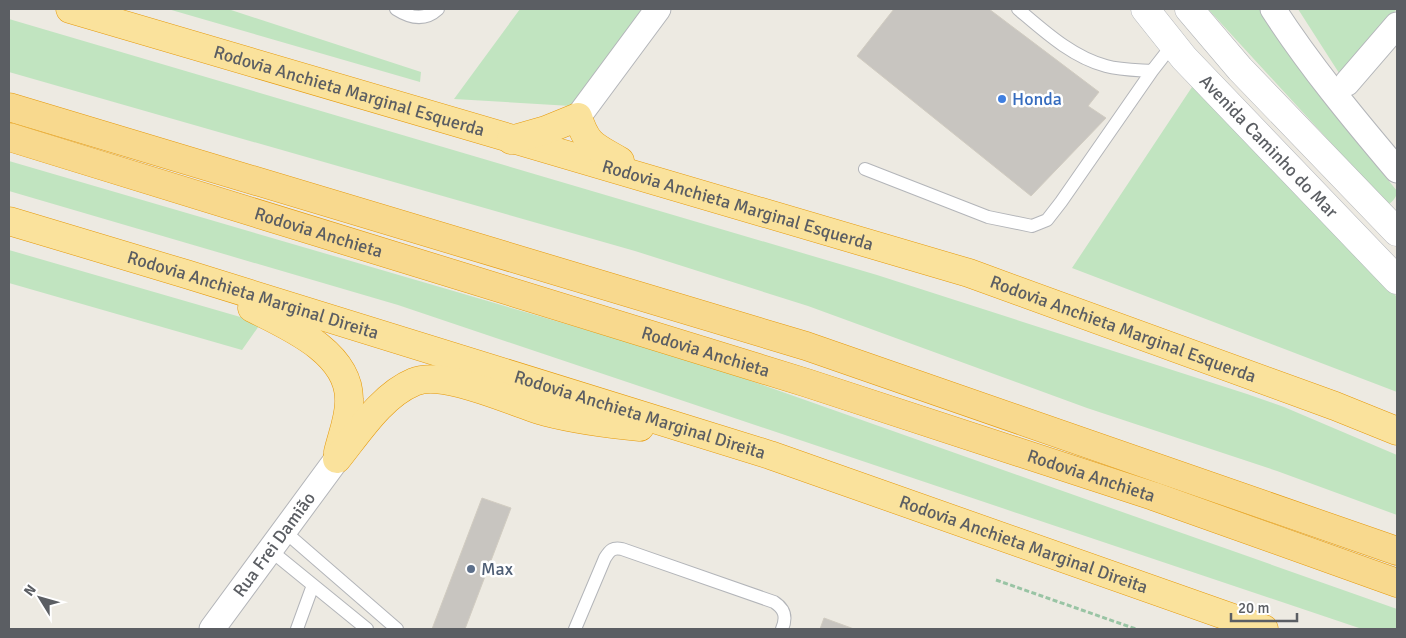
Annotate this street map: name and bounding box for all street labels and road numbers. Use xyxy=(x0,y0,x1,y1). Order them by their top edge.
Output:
street label: Rodovia Anchieta Marginal Esquerda xyxy=(211,41,487,141)
street label: Avenida Caminho do Mar xyxy=(1195,70,1343,223)
street label: Rodovia Anchieta Marginal Esquerda xyxy=(600,155,876,255)
street label: Rodovia Anchieta xyxy=(252,202,385,263)
street label: Rodovia Anchieta Marginal Direita xyxy=(125,246,381,344)
street label: Rodovia Anchieta Marginal Esquerda xyxy=(987,271,1259,387)
street label: Rodovia Anchieta xyxy=(639,322,773,382)
street label: Rodovia Anchieta Marginal Direita xyxy=(512,365,768,464)
street label: Rodovia Anchieta xyxy=(1024,445,1158,507)
street label: Rua Frei Damião xyxy=(228,488,320,601)
street label: Rodovia Anchieta Marginal Direita xyxy=(896,490,1151,598)

